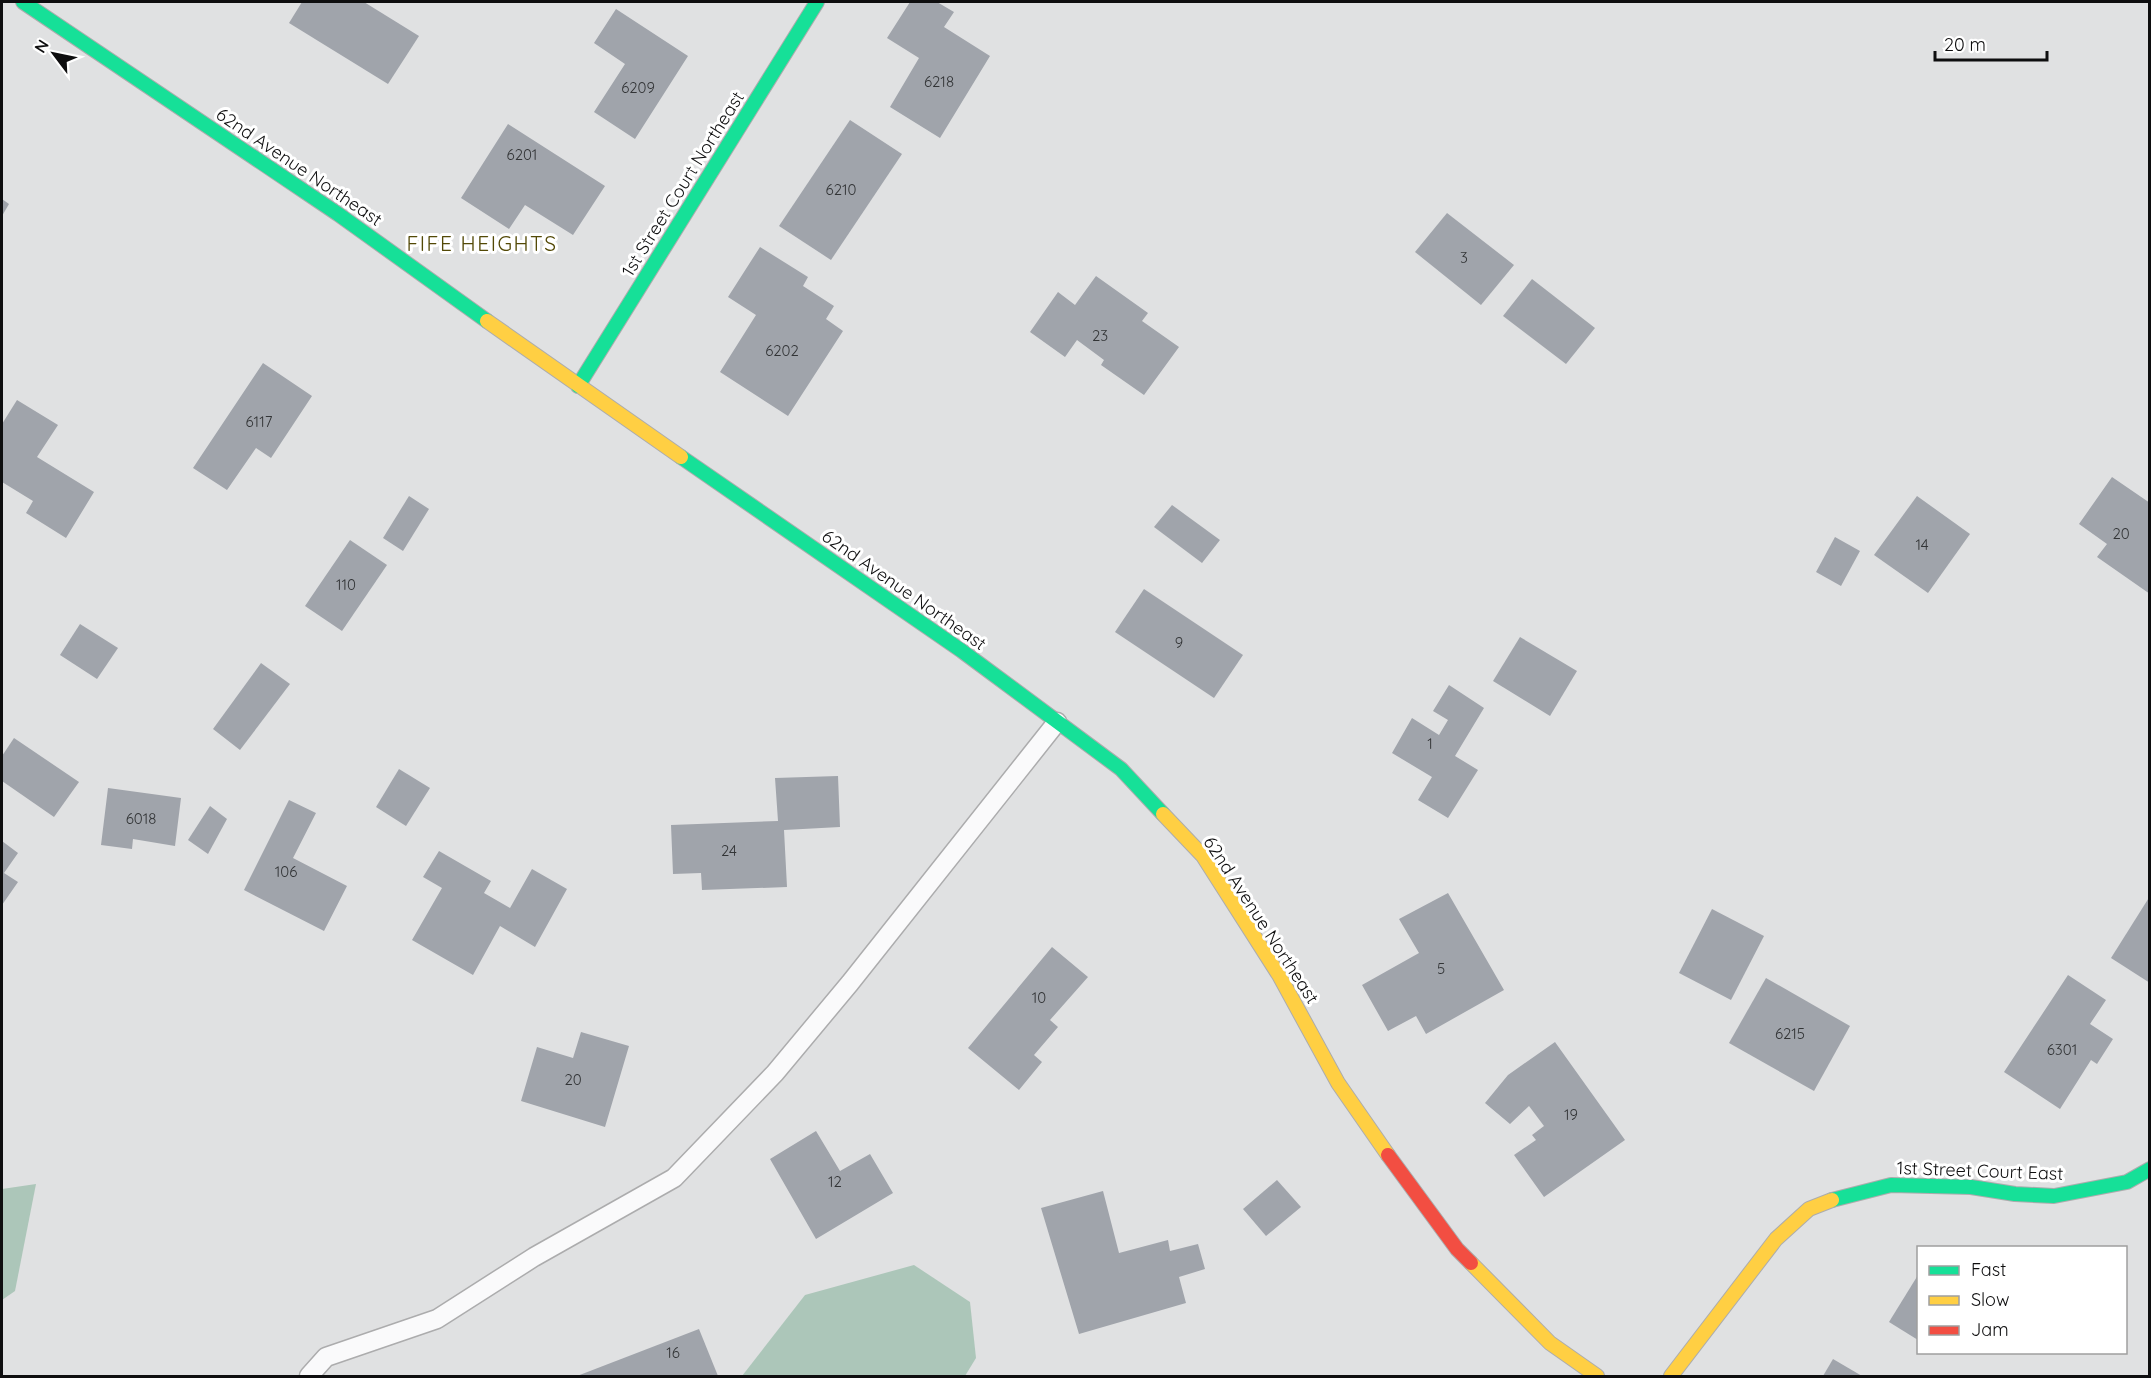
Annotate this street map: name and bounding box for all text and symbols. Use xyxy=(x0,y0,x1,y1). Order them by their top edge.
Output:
north arrow xyxy=(24,24,84,84)
scale bar xyxy=(1935,24,2048,62)
text: 20 m xyxy=(1944,33,1986,56)
text: N xyxy=(30,36,53,56)
house number: 6218 xyxy=(924,72,954,91)
house number: 6209 xyxy=(621,78,655,97)
street label: 1st Street Court Northeast xyxy=(616,87,749,281)
street label: 62nd Avenue Northeast xyxy=(212,102,387,231)
house number: 6201 xyxy=(507,145,537,164)
house number: 6210 xyxy=(826,180,857,199)
district label: FIFE HEIGHTS xyxy=(406,230,558,256)
house number: 3 xyxy=(1460,248,1468,267)
house number: 23 xyxy=(1092,326,1108,345)
house number: 6202 xyxy=(765,341,799,360)
house number: 6117 xyxy=(246,412,273,431)
street label: 62nd Avenue Northeast xyxy=(818,524,991,655)
house number: 20 xyxy=(2112,524,2130,543)
house number: 14 xyxy=(1915,535,1929,554)
house number: 110 xyxy=(336,575,356,594)
house number: 9 xyxy=(1175,633,1183,652)
house number: 1 xyxy=(1427,734,1433,753)
house number: 6018 xyxy=(126,809,156,828)
street label: 62nd Avenue Northeast xyxy=(1199,832,1324,1008)
house number: 24 xyxy=(721,841,737,860)
house number: 106 xyxy=(275,862,297,881)
house number: 5 xyxy=(1437,959,1445,978)
house number: 10 xyxy=(1032,988,1046,1007)
house number: 6215 xyxy=(1775,1024,1805,1043)
house number: 6301 xyxy=(2047,1040,2077,1059)
house number: 20 xyxy=(564,1070,582,1089)
house number: 19 xyxy=(1564,1105,1578,1124)
street label: 1st Street Court East xyxy=(1896,1156,2064,1185)
house number: 12 xyxy=(828,1172,842,1191)
legend xyxy=(1917,1246,2127,1354)
text: Fast xyxy=(1971,1258,2006,1281)
text: Slow xyxy=(1971,1288,2009,1311)
text: Jam xyxy=(1971,1318,2009,1341)
house number: 16 xyxy=(666,1343,680,1362)

